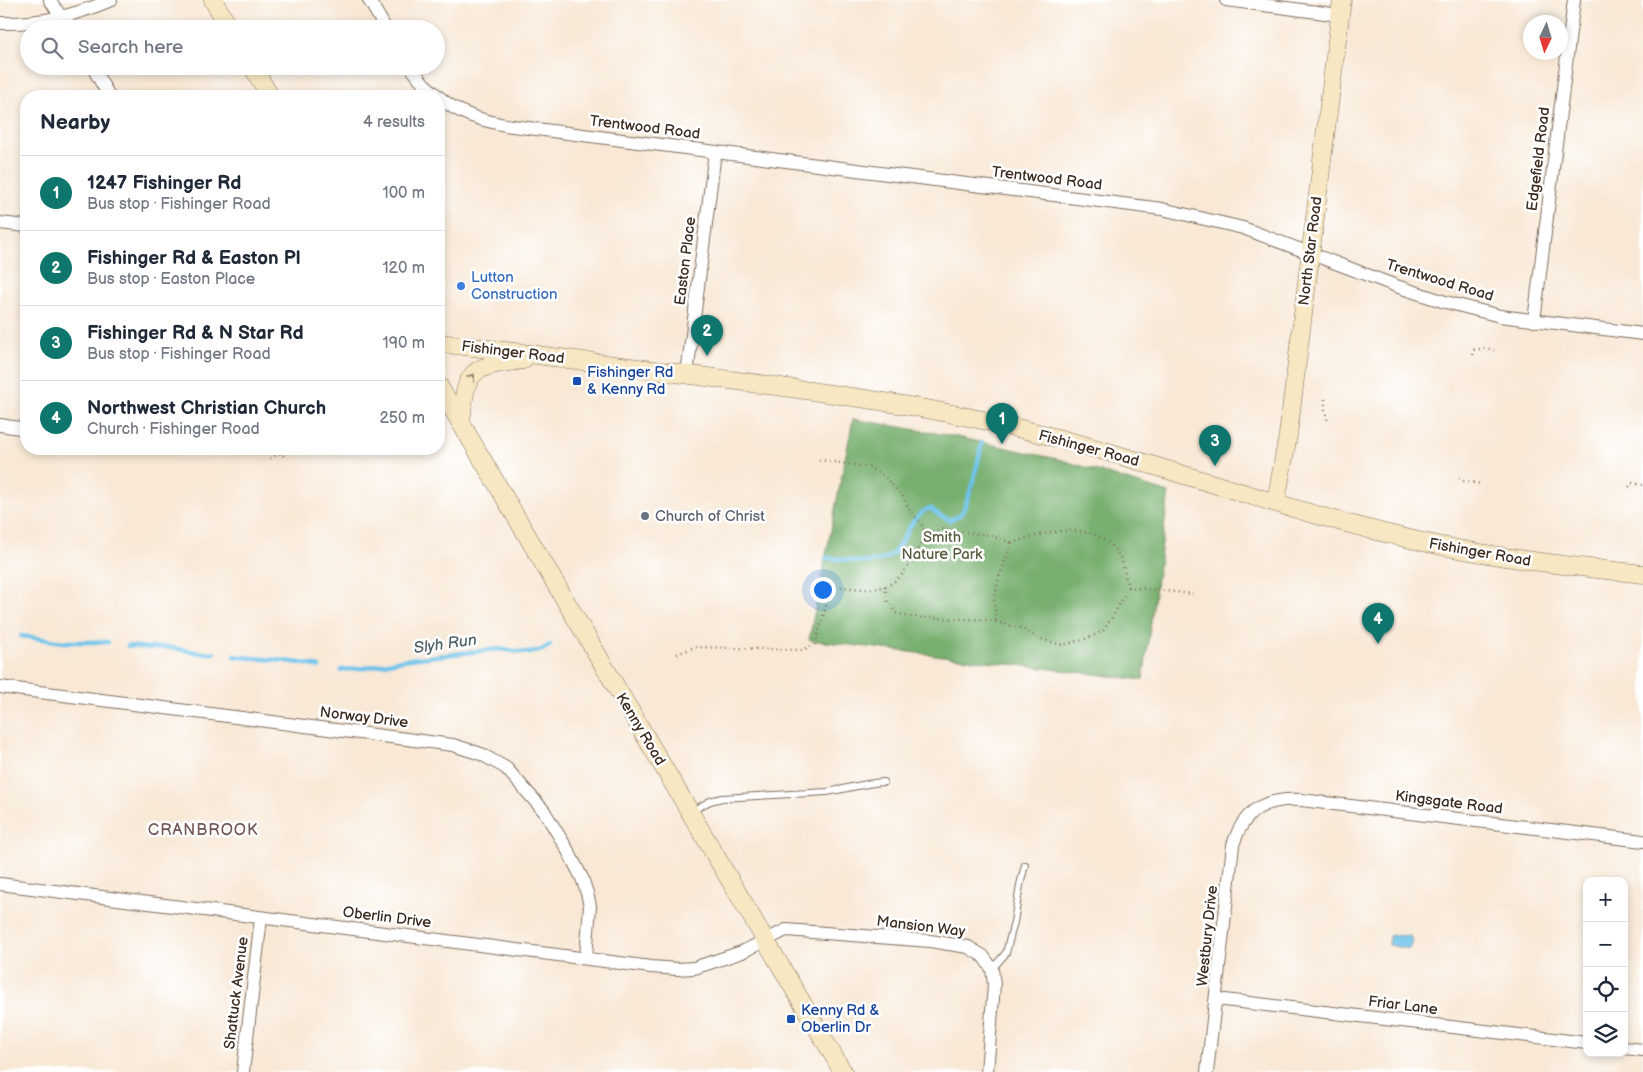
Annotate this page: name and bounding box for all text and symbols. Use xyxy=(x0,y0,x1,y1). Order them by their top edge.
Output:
north arrow xyxy=(1523,15,1568,60)
search box xyxy=(20,20,445,75)
icon: search xyxy=(38,34,66,62)
text: Search here xyxy=(78,36,183,59)
street label: Edgefield Road xyxy=(1523,106,1554,212)
text: Nearby xyxy=(40,110,110,135)
street label: Trentwood Road xyxy=(589,111,701,144)
text: 4 results xyxy=(363,113,425,132)
street label: Trentwood Road xyxy=(991,162,1103,195)
text: 1247 Fishinger Rd xyxy=(87,172,241,195)
text: 1 xyxy=(53,184,59,203)
text: 100 m xyxy=(382,184,425,203)
text: Bus stop · Fishinger Road xyxy=(87,195,271,214)
street label: North Star Road xyxy=(1294,196,1327,307)
street label: Easton Place xyxy=(671,216,700,306)
text: Fishinger Rd & Easton Pl xyxy=(87,247,300,270)
street label: Trentwood Road xyxy=(1384,255,1496,306)
text: 2 xyxy=(51,259,61,278)
text: 120 m xyxy=(382,259,425,278)
place label: Lutton Construction xyxy=(471,268,558,304)
text: Bus stop · Easton Place xyxy=(87,270,255,289)
marker: Lutton Construction xyxy=(455,280,467,292)
pin: 2 xyxy=(691,315,723,356)
text: Fishinger Rd & N Star Rd xyxy=(87,322,304,345)
text: 3 xyxy=(51,334,61,353)
text: 190 m xyxy=(383,334,425,353)
street label: Fishinger Road xyxy=(460,337,565,368)
text: Bus stop · Fishinger Road xyxy=(87,345,271,364)
place label: Fishinger Rd & Kenny Rd xyxy=(587,363,673,399)
one-way arrow xyxy=(467,374,475,383)
marker: Fishinger Rd & Kenny Rd xyxy=(571,375,583,387)
text: Northwest Christian Church xyxy=(87,397,326,420)
pin: 1 xyxy=(986,403,1018,444)
text: 4 xyxy=(51,409,61,428)
text: 250 m xyxy=(379,409,425,428)
text: Church · Fishinger Road xyxy=(87,420,260,439)
pin: 3 xyxy=(1199,425,1231,466)
street label: Fishinger Road xyxy=(1036,426,1141,471)
place label: Church of Christ xyxy=(655,507,765,526)
marker: Church of Christ xyxy=(639,510,651,522)
park label: Smith Nature Park xyxy=(902,528,983,564)
street label: Fishinger Road xyxy=(1427,534,1533,571)
your location xyxy=(810,577,836,603)
pin: 4 xyxy=(1362,603,1394,644)
water label: Slyh Run xyxy=(412,631,478,658)
street label: Kenny Road xyxy=(611,689,670,769)
street label: Norway Drive xyxy=(319,703,409,732)
street label: Kingsgate Road xyxy=(1394,786,1504,819)
district label: CRANBROOK xyxy=(148,821,258,840)
map controls xyxy=(1583,877,1628,1057)
button: + xyxy=(1583,877,1628,922)
street label: Westbury Drive xyxy=(1193,884,1222,988)
street label: Oberlin Drive xyxy=(342,903,432,932)
street label: Mansion Way xyxy=(875,912,967,941)
button: − xyxy=(1583,922,1628,967)
street label: Shattuck Avenue xyxy=(220,936,253,1050)
button: locate xyxy=(1583,967,1628,1012)
street label: Friar Lane xyxy=(1367,992,1439,1019)
place label: Kenny Rd & Oberlin Dr xyxy=(801,1001,879,1037)
button: layers xyxy=(1583,1012,1628,1057)
marker: Kenny Rd & Oberlin Dr xyxy=(785,1013,797,1025)

